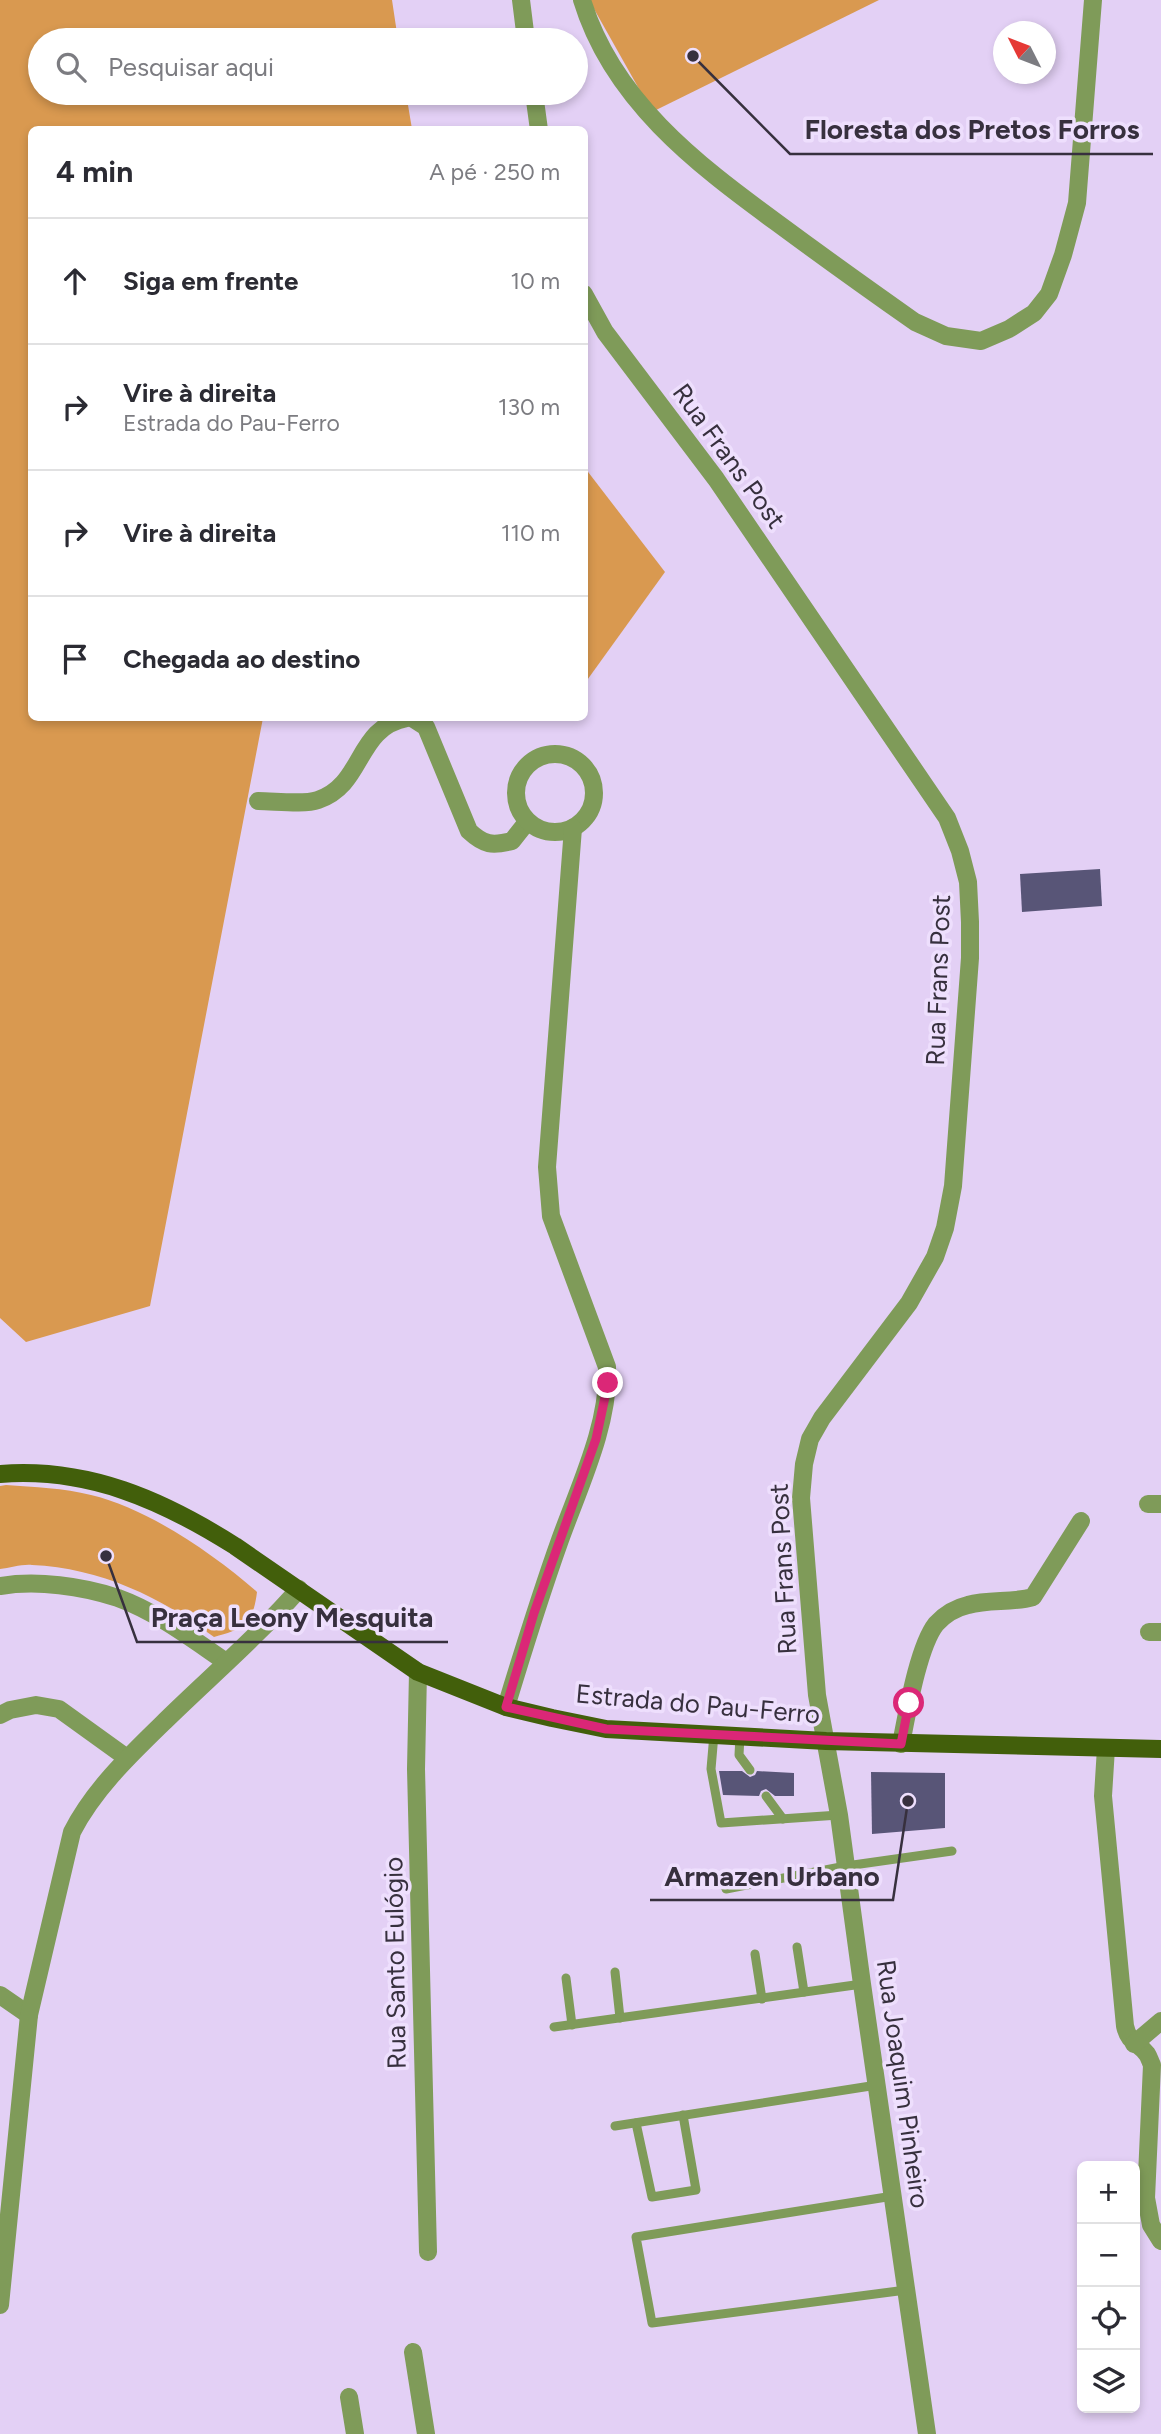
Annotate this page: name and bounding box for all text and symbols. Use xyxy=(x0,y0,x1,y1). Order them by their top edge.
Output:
north arrow xyxy=(993,21,1056,84)
search box xyxy=(28,28,588,105)
icon: search xyxy=(52,48,90,86)
text: Pesquisar aqui xyxy=(108,51,274,83)
callout: Floresta dos Pretos Forros xyxy=(790,105,1153,154)
text: Floresta dos Pretos Forros xyxy=(804,112,1140,146)
text: 4 min xyxy=(56,153,133,190)
text: A pé · 250 m xyxy=(429,158,560,186)
icon: ahead xyxy=(56,262,94,300)
text: Siga em frente xyxy=(123,265,298,297)
text: 10 m xyxy=(511,267,560,295)
text: Vire à direita xyxy=(123,377,276,409)
street label: Rua Frans Post xyxy=(666,377,792,535)
icon: right xyxy=(56,388,94,426)
text: 130 m xyxy=(498,393,560,421)
text: Estrada do Pau-Ferro xyxy=(123,409,340,437)
icon: right xyxy=(56,514,94,552)
text: Vire à direita xyxy=(123,517,276,549)
text: 110 m xyxy=(501,519,560,547)
icon: arrive xyxy=(56,640,94,678)
text: Chegada ao destino xyxy=(123,643,360,675)
street label: Rua Frans Post xyxy=(919,894,957,1066)
route end xyxy=(592,1367,623,1398)
street label: Rua Frans Post xyxy=(763,1482,803,1655)
callout: Praça Leony Mesquita xyxy=(137,1593,448,1642)
text: Praça Leony Mesquita xyxy=(151,1600,433,1634)
street label: Estrada do Pau-Ferro xyxy=(574,1677,822,1731)
route start xyxy=(893,1687,924,1718)
callout: Armazen Urbano xyxy=(650,1851,893,1900)
street label: Rua Santo Eulógio xyxy=(377,1856,413,2070)
text: Armazen Urbano xyxy=(664,1859,880,1893)
street label: Rua Joaquim Pinheiro xyxy=(870,1958,936,2210)
map controls xyxy=(1077,2161,1140,2413)
button: + xyxy=(1077,2161,1140,2224)
button: − xyxy=(1077,2224,1140,2287)
button: locate xyxy=(1077,2287,1140,2350)
button: layers xyxy=(1077,2350,1140,2413)

